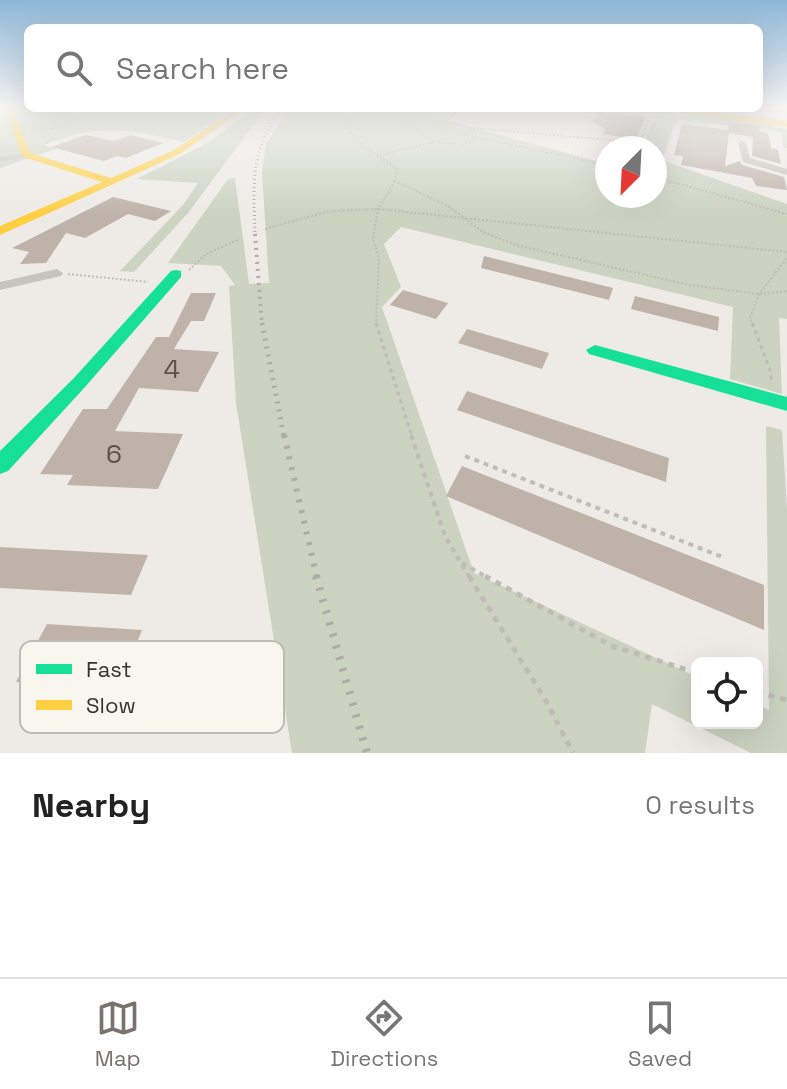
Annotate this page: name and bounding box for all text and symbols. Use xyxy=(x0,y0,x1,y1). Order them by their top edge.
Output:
search box xyxy=(24,24,763,112)
icon: search xyxy=(52,46,96,90)
text: Search here xyxy=(116,49,289,88)
north arrow xyxy=(595,136,667,208)
house number: 4 xyxy=(164,352,180,386)
house number: 6 xyxy=(106,437,122,471)
legend xyxy=(20,641,284,733)
text: Fast xyxy=(86,655,132,683)
map controls xyxy=(691,657,763,729)
button: locate xyxy=(691,657,763,729)
text: Slow xyxy=(86,691,136,719)
text: Nearby xyxy=(32,784,150,827)
text: 0 results xyxy=(645,788,755,822)
tab: Map xyxy=(95,996,141,1072)
tab: Directions xyxy=(330,996,438,1072)
tab: Saved xyxy=(628,996,692,1072)

